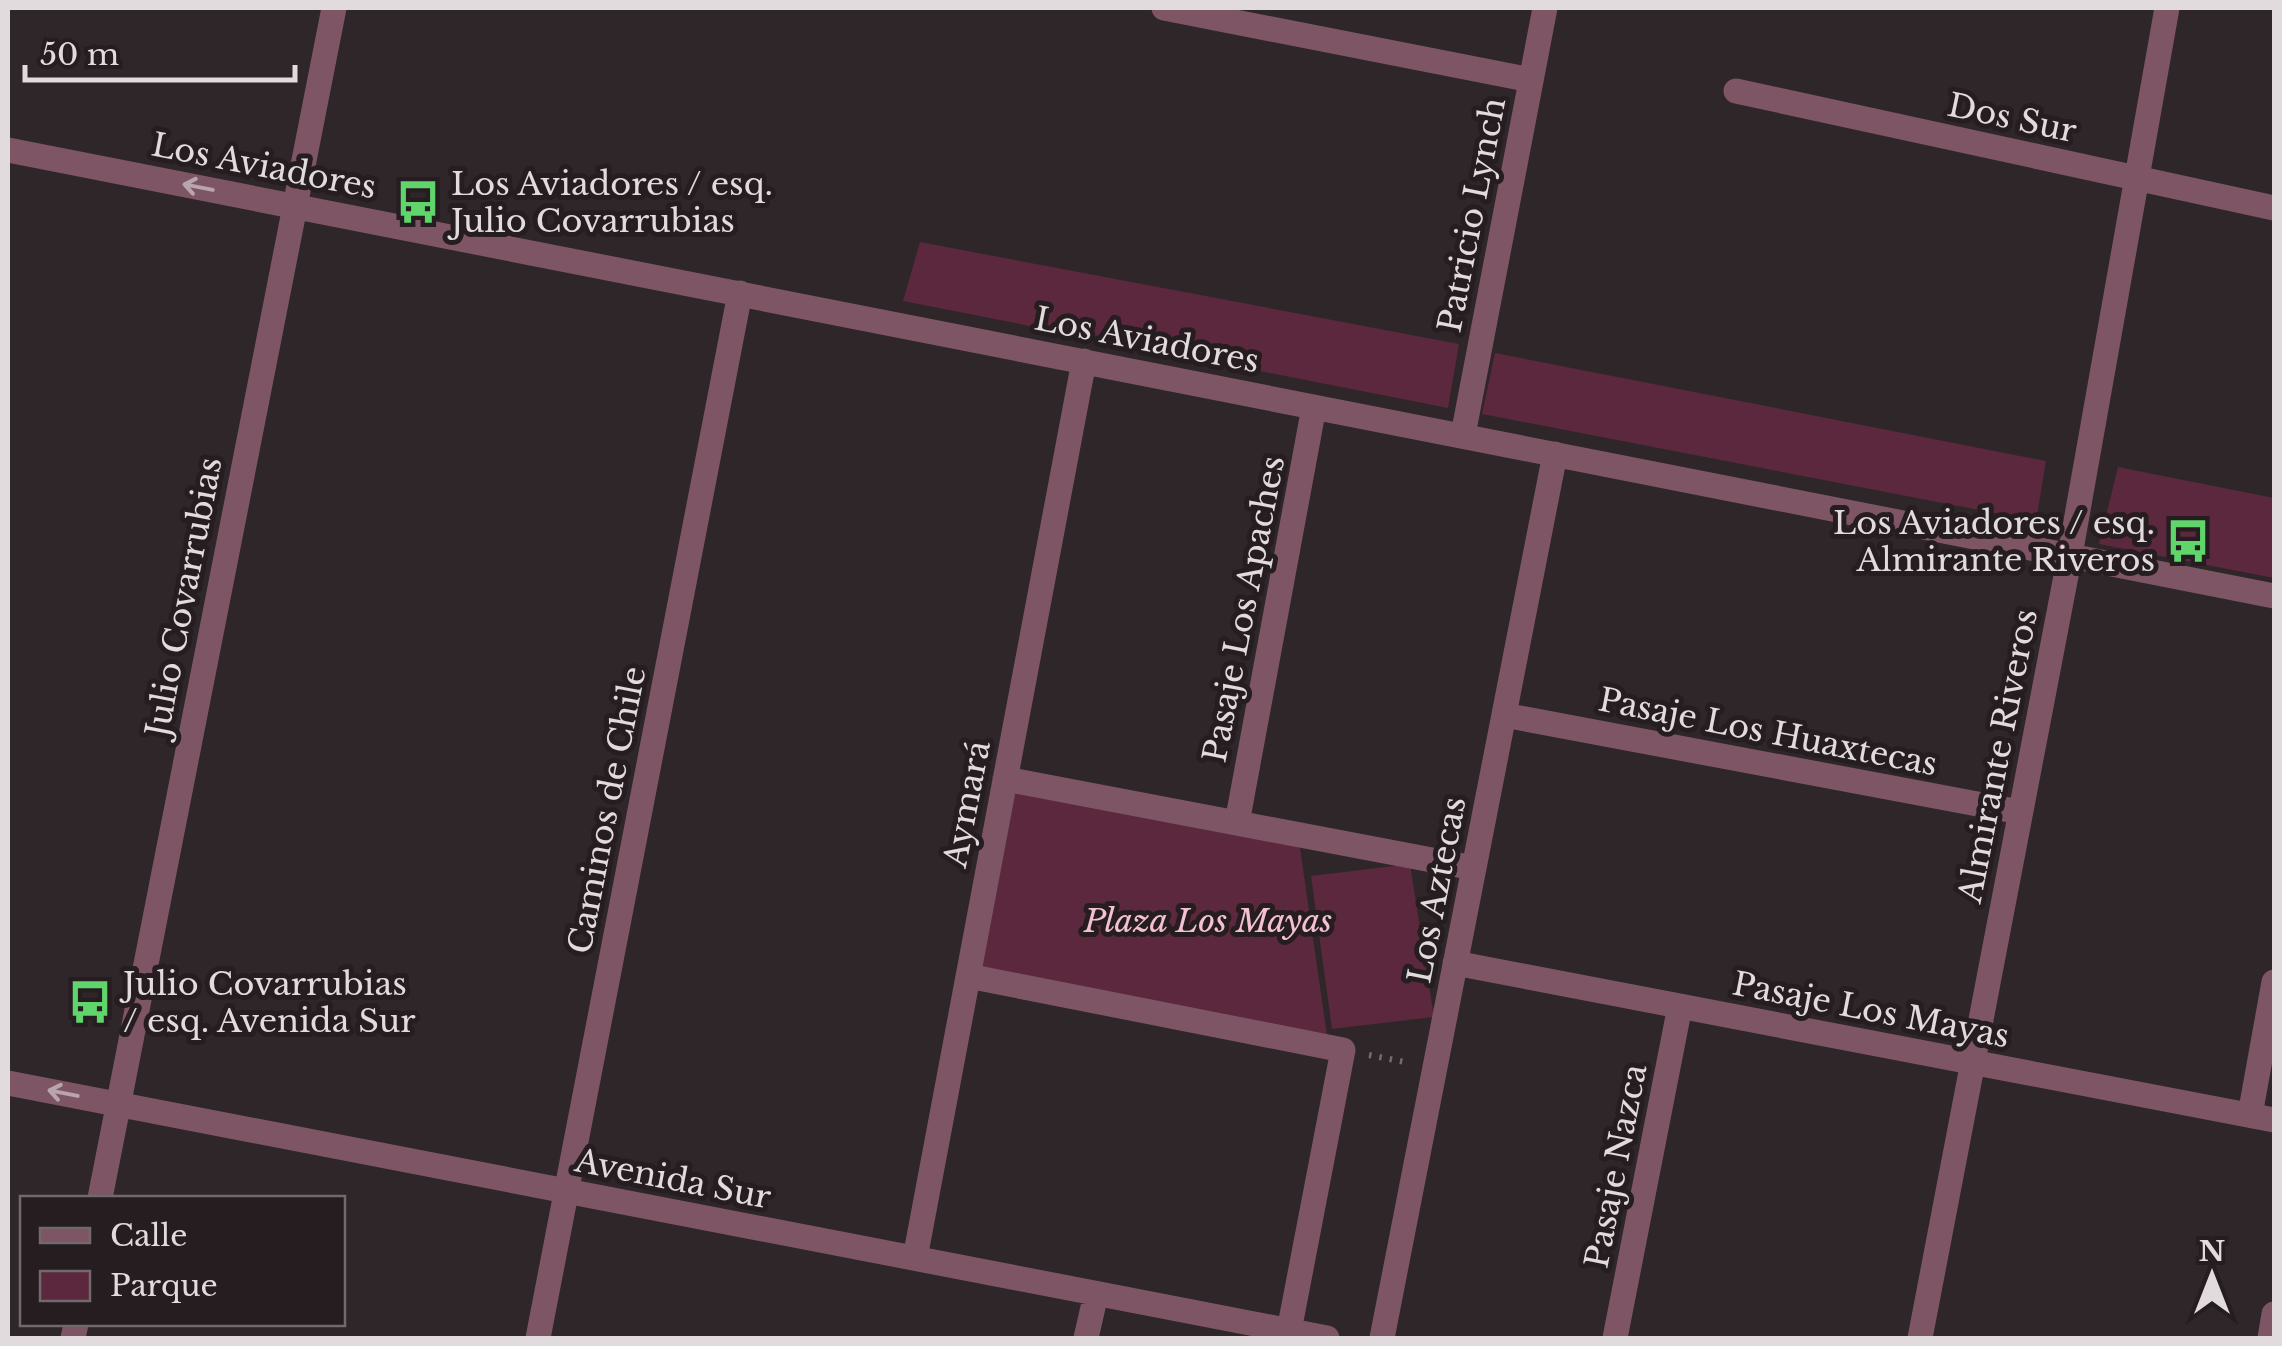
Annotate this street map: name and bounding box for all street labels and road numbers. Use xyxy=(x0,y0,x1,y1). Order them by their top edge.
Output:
street label: Dos Sur xyxy=(1944,85,2081,151)
street label: Patricio Lynch xyxy=(1430,94,1514,336)
street label: Los Aviadores xyxy=(148,125,380,207)
street label: Los Aviadores xyxy=(1031,299,1263,381)
street label: Pasaje Los Apaches xyxy=(1195,452,1293,766)
street label: Julio Covarrubias xyxy=(137,454,231,744)
street label: Almirante Riveros xyxy=(1950,606,2046,907)
street label: Caminos de Chile xyxy=(560,663,654,957)
street label: Pasaje Los Huaxtecas xyxy=(1595,680,1941,784)
street label: Aymará xyxy=(935,737,999,872)
street label: Los Aztecas xyxy=(1399,793,1475,987)
street label: Pasaje Los Mayas xyxy=(1729,964,2013,1056)
street label: Pasaje Nazca xyxy=(1577,1060,1655,1271)
street label: Avenida Sur xyxy=(571,1140,775,1218)

